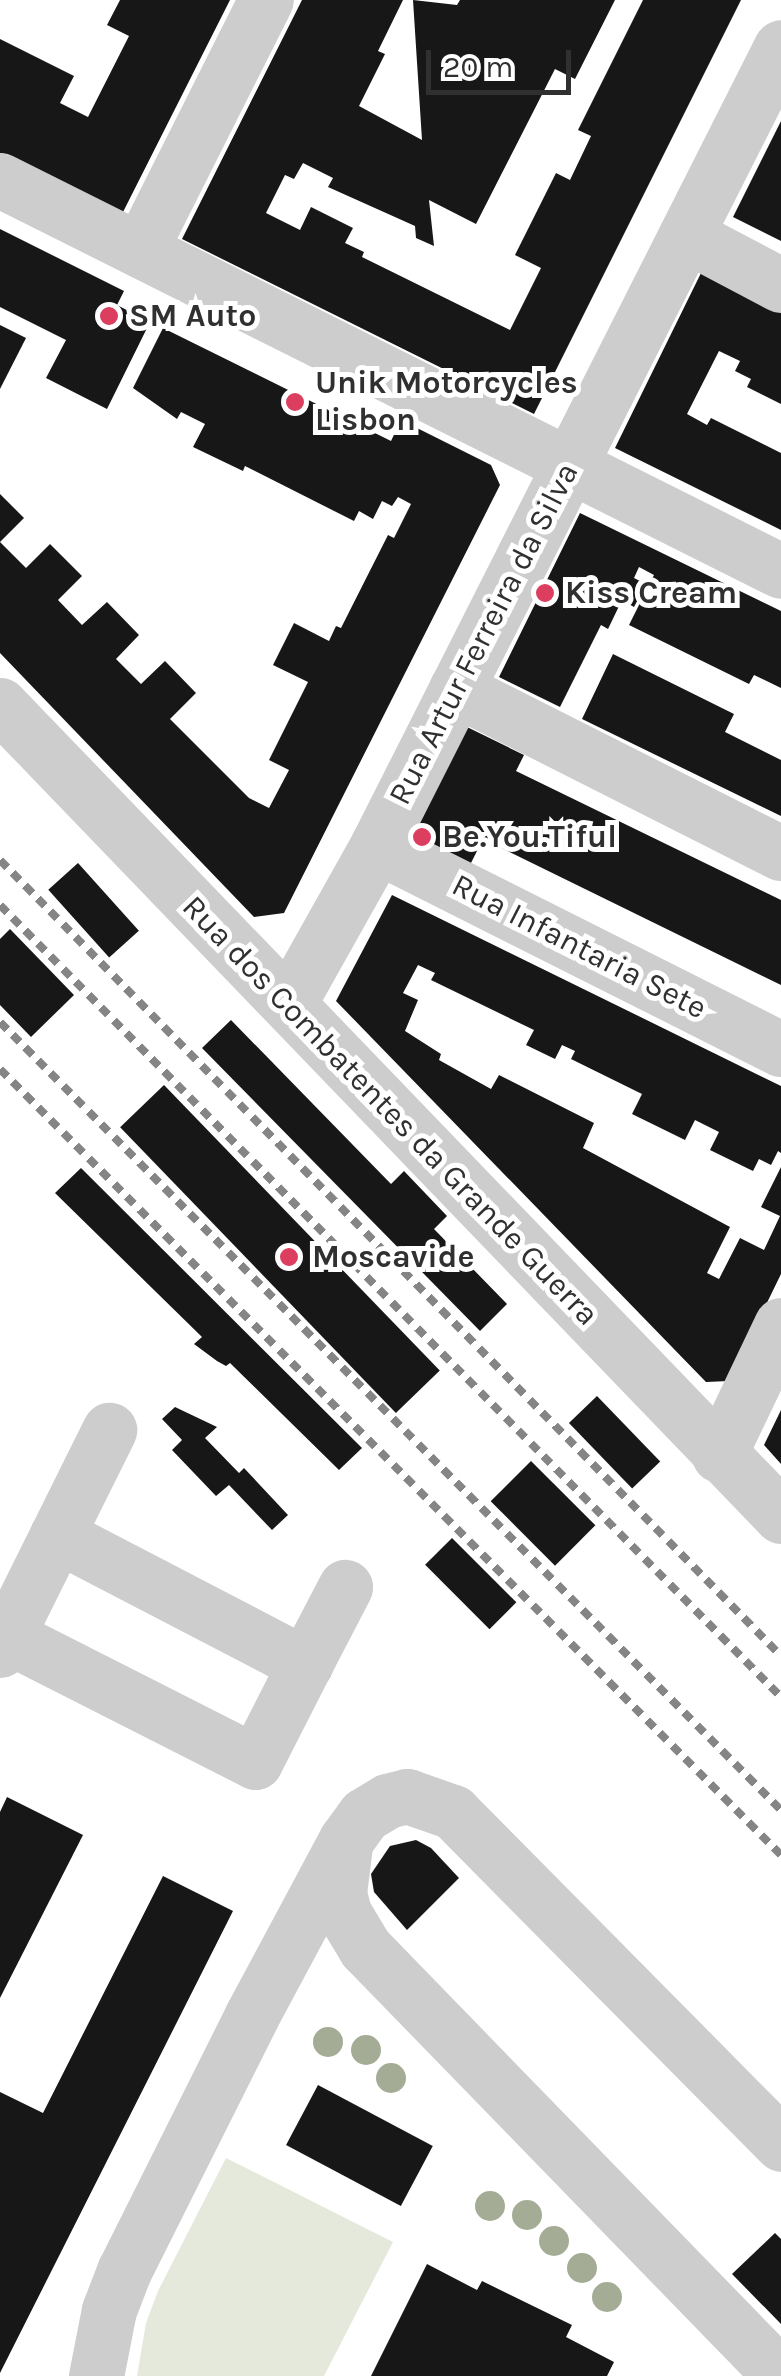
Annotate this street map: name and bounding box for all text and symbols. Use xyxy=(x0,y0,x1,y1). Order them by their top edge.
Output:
scale bar xyxy=(431,30,576,92)
text: 20 m xyxy=(443,49,513,85)
place label: SM Auto xyxy=(129,297,256,335)
marker: SM Auto xyxy=(98,305,120,327)
place label: Unik Motorcycles Lisbon xyxy=(315,365,578,440)
marker: Unik Motorcycles Lisbon xyxy=(284,391,306,413)
street label: Rua Artur Ferreira da Silva xyxy=(381,457,587,811)
place label: Kiss Cream xyxy=(565,574,737,612)
marker: Kiss Cream xyxy=(534,582,556,604)
place label: Be.You.Tiful xyxy=(442,818,617,856)
marker: Be.You.Tiful xyxy=(411,826,433,848)
street label: Rua Infantaria Sete xyxy=(445,866,713,1028)
street label: Rua dos Combatentes da Grande Guerra xyxy=(174,888,606,1334)
place label: Moscavide xyxy=(312,1238,474,1276)
marker: Moscavide xyxy=(276,1244,302,1270)

